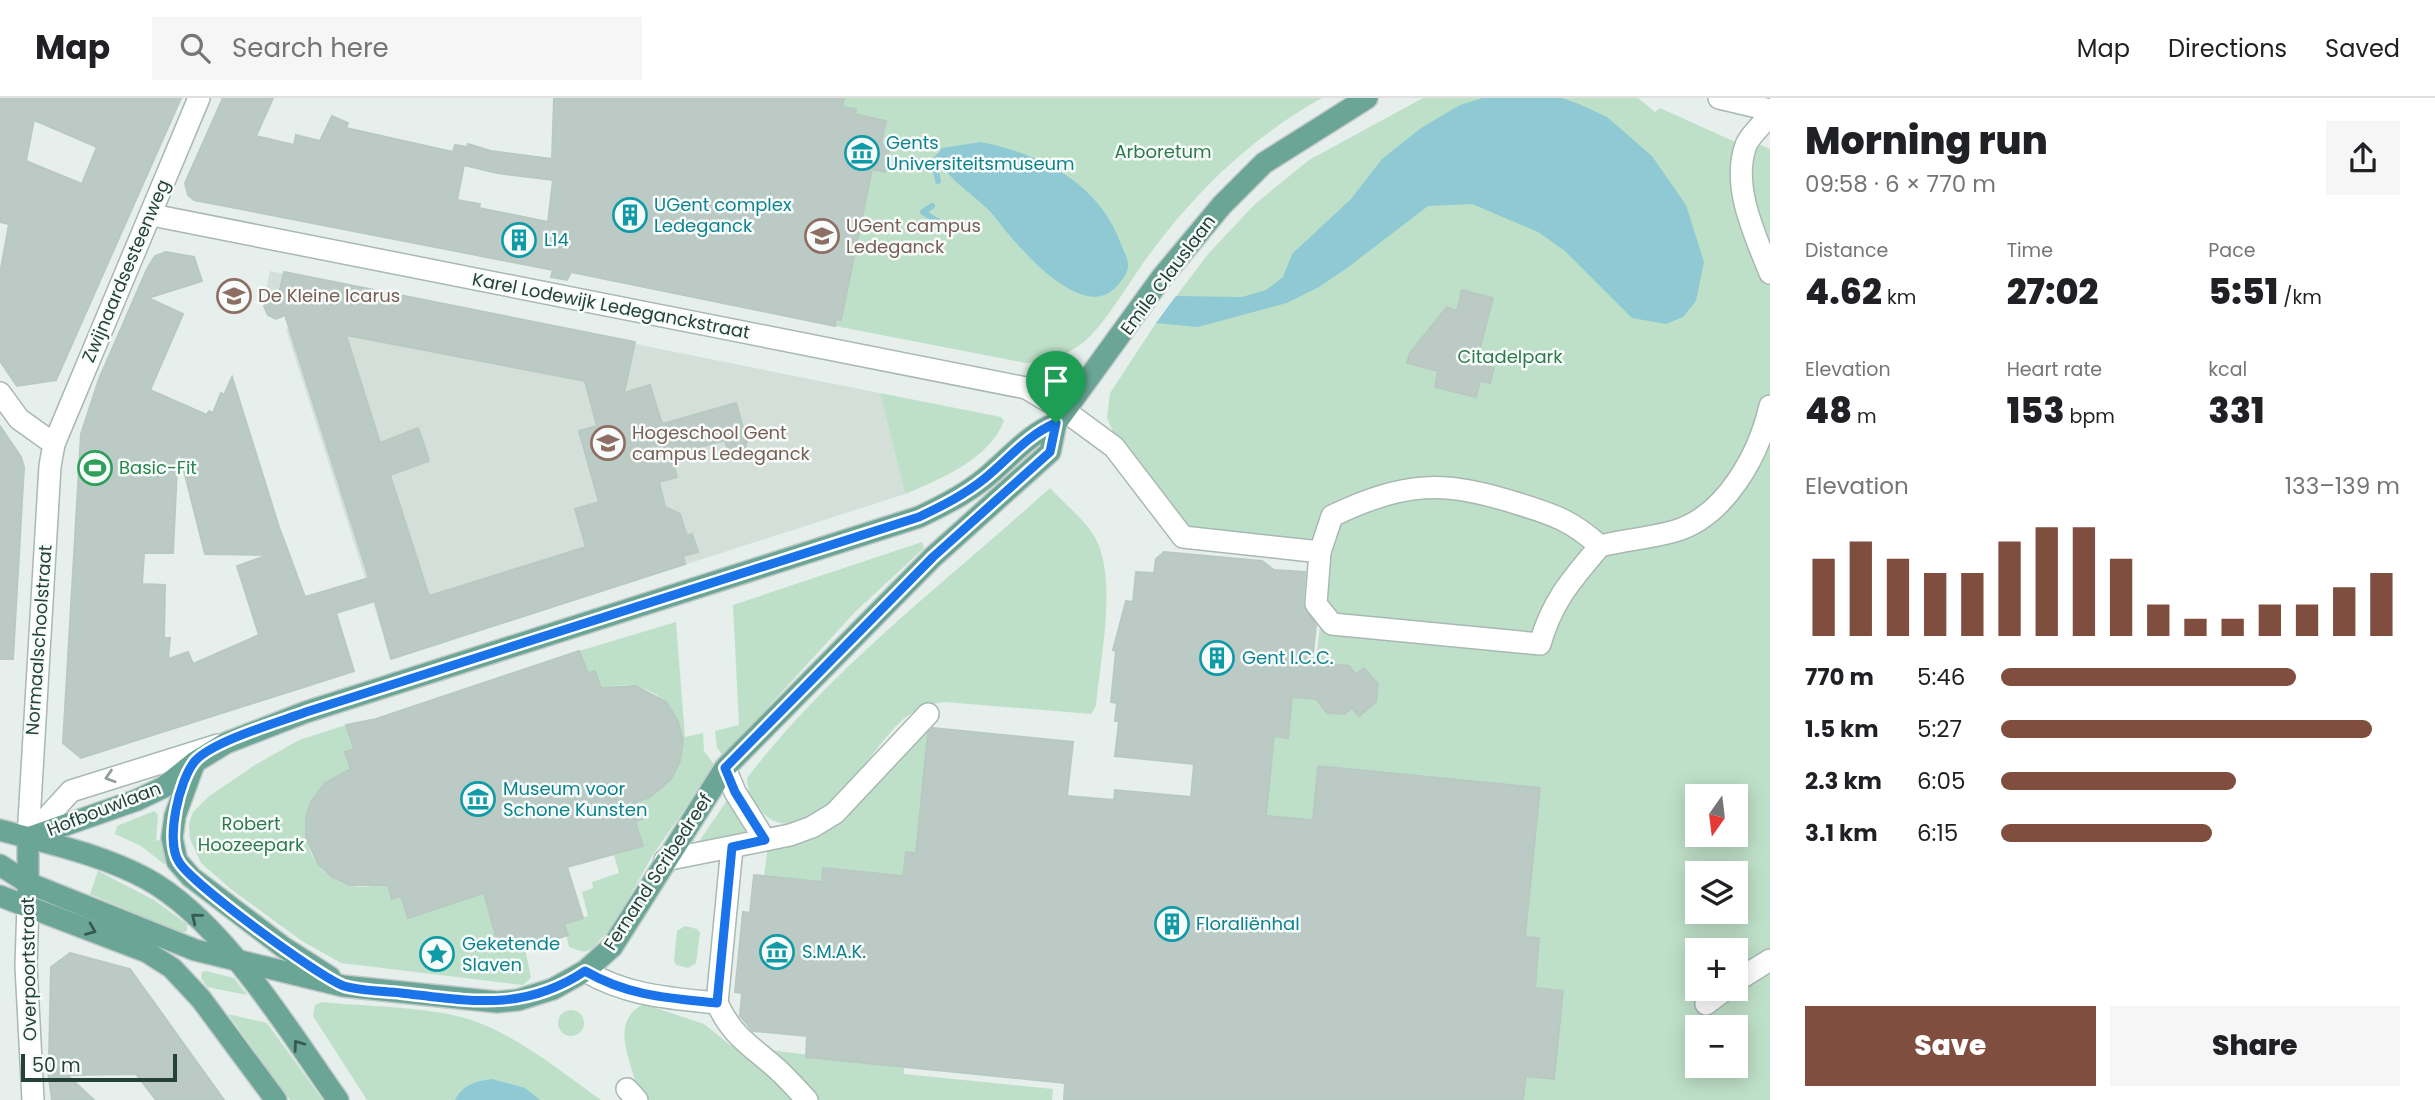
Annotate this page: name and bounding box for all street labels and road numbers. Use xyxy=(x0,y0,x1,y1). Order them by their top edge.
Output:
street label: Zwijnaardsesteenweg xyxy=(76,175,175,366)
street label: Emile Clauslaan xyxy=(1114,210,1221,340)
street label: Karel Lodewijk Ledeganckstraat xyxy=(470,266,752,345)
street label: Normaalschoolstraat xyxy=(19,544,58,736)
street label: Hofbouwlaan xyxy=(43,775,164,842)
street label: Fernand Scribedreef xyxy=(597,788,718,955)
street label: Overpoortstraat xyxy=(15,897,42,1041)

